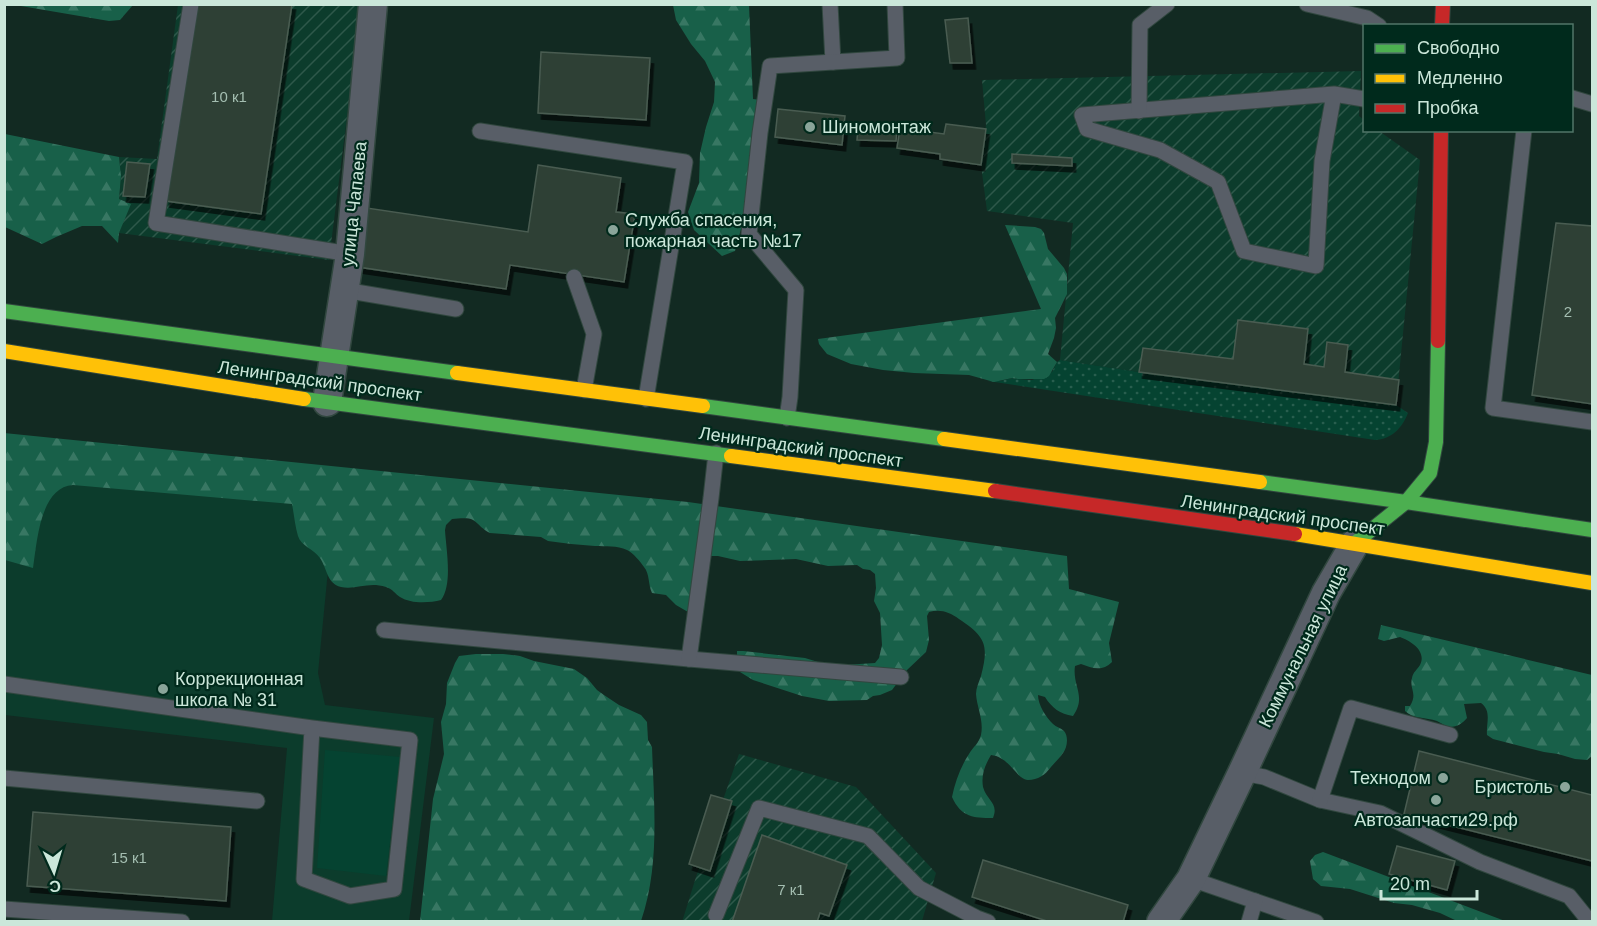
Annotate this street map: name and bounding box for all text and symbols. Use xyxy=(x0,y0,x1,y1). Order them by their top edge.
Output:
legend xyxy=(1363,24,1573,132)
text: Свободно xyxy=(1417,38,1500,58)
text: Медленно xyxy=(1417,68,1503,88)
house number: 10 к1 xyxy=(211,88,247,105)
text: Пробка xyxy=(1417,98,1480,118)
place label: Шиномонтаж xyxy=(822,117,931,137)
marker: Шиномонтаж xyxy=(803,120,817,134)
street label: улица Чапаева xyxy=(337,140,371,268)
place label: Служба спасения, пожарная часть №17 xyxy=(625,210,802,251)
marker: Служба спасения, пожарная часть №17 xyxy=(606,223,620,237)
house number: 2 xyxy=(1564,303,1572,320)
street label: Ленинградский проспект xyxy=(217,357,423,405)
street label: Ленинградский проспект xyxy=(698,423,904,471)
street label: Ленинградский проспект xyxy=(1180,491,1386,539)
street label: Коммунальная улица xyxy=(1255,561,1352,731)
place label: Коррекционная школа № 31 xyxy=(175,669,303,710)
marker: Коррекционная школа № 31 xyxy=(156,682,170,696)
place label: Технодом xyxy=(1350,768,1431,788)
marker: Технодом xyxy=(1436,771,1450,785)
place label: Бристоль xyxy=(1475,777,1553,797)
marker: Бристоль xyxy=(1558,780,1572,794)
marker: Автозапчасти29.рф xyxy=(1429,793,1443,807)
place label: Автозапчасти29.рф xyxy=(1354,810,1518,830)
north arrow xyxy=(24,842,84,902)
house number: 15 к1 xyxy=(111,849,147,866)
scale bar xyxy=(1381,863,1477,901)
text: 20 m xyxy=(1390,874,1430,894)
text: С xyxy=(48,878,61,895)
house number: 7 к1 xyxy=(777,881,805,898)

